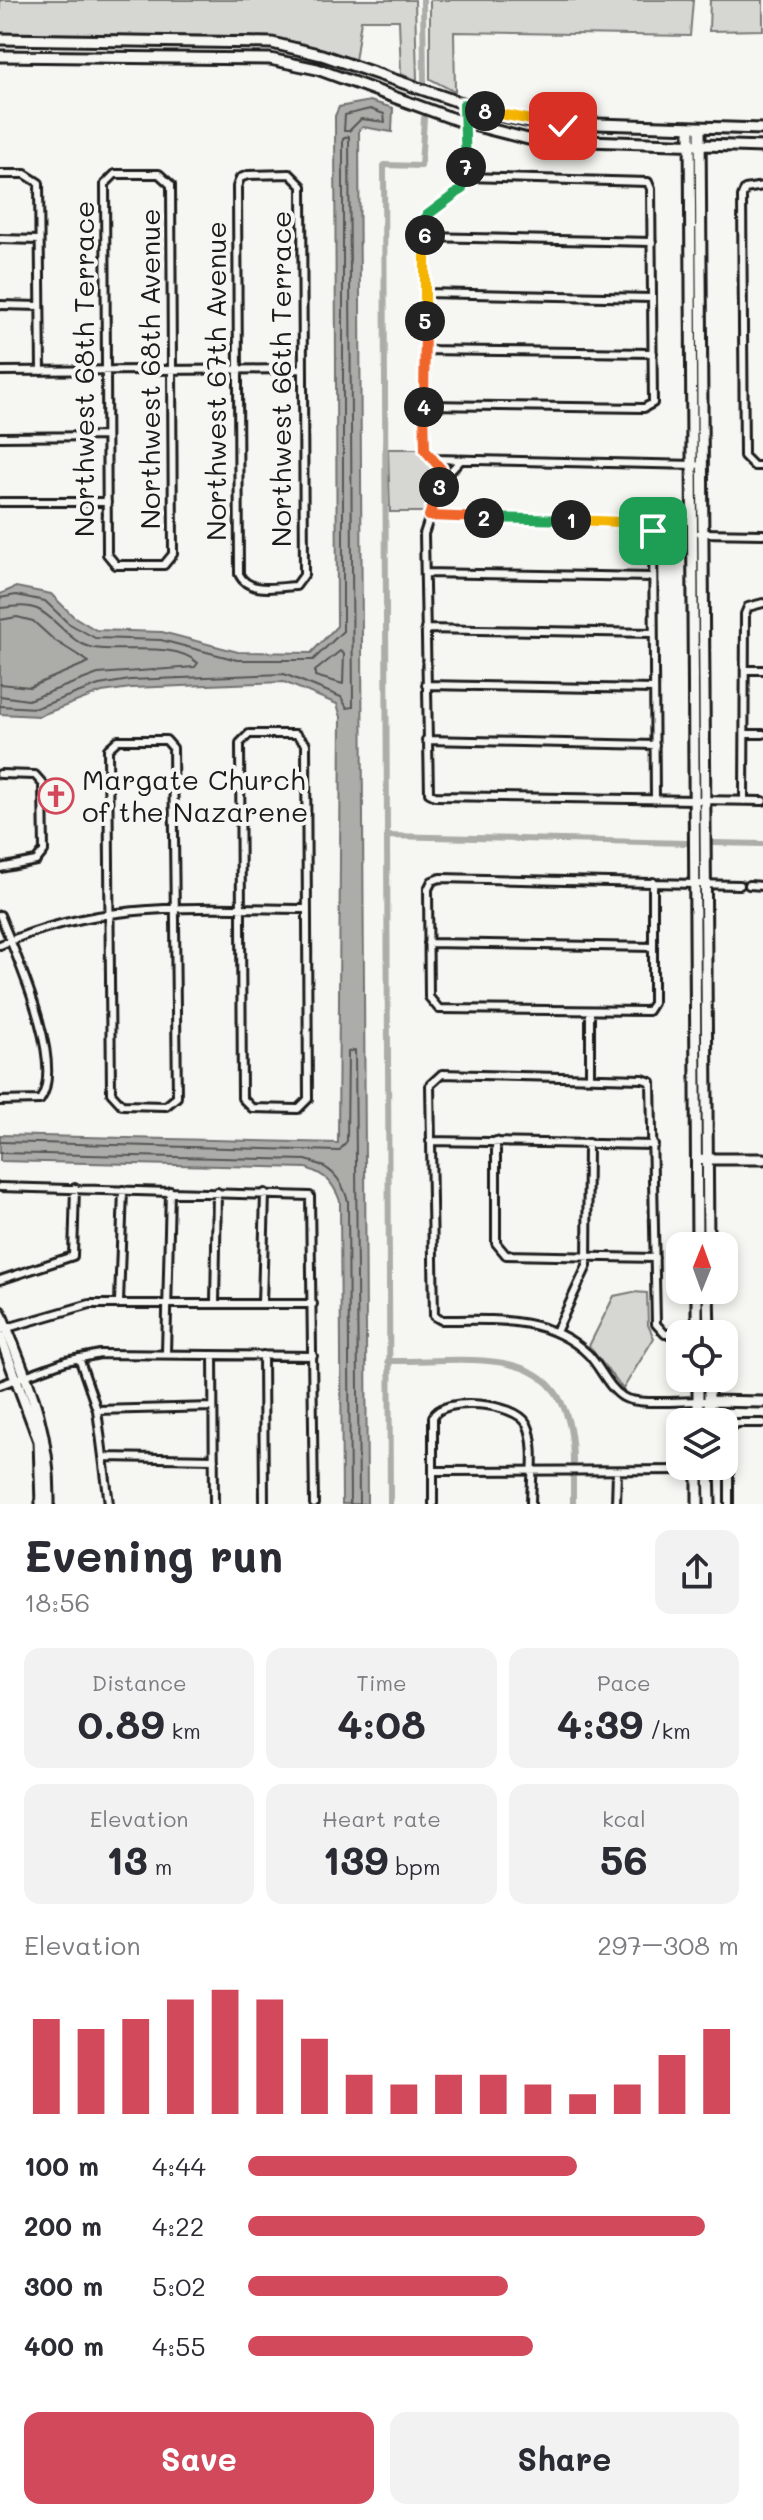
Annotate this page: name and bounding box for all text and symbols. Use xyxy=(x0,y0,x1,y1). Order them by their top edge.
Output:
pin: 8 xyxy=(465,91,505,131)
pin xyxy=(529,92,597,160)
text: 8 xyxy=(478,96,492,125)
icon: check xyxy=(541,104,585,148)
pin: 7 xyxy=(446,147,486,187)
text: 7 xyxy=(460,152,472,181)
street label: Northwest 68th Terrace xyxy=(65,201,101,537)
street label: Northwest 68th Avenue xyxy=(131,208,167,530)
street label: Northwest 66th Terrace xyxy=(262,211,298,547)
pin: 6 xyxy=(405,215,445,255)
text: 6 xyxy=(418,220,432,249)
street label: Northwest 67th Avenue xyxy=(197,221,233,541)
pin: 5 xyxy=(405,301,445,341)
text: 5 xyxy=(419,306,431,335)
pin: 4 xyxy=(404,387,444,427)
text: 4 xyxy=(417,392,431,421)
pin: 3 xyxy=(419,467,459,507)
text: 3 xyxy=(432,472,446,501)
pin xyxy=(619,497,687,565)
pin: 2 xyxy=(464,498,504,538)
pin: 1 xyxy=(551,500,591,540)
text: 2 xyxy=(478,503,490,532)
text: 1 xyxy=(566,505,576,534)
icon: arrive xyxy=(631,509,675,553)
place label: Margate Church of the Nazarene xyxy=(82,761,308,829)
church icon: Margate Church of the Nazarene xyxy=(37,777,75,815)
north arrow xyxy=(666,1232,738,1304)
map controls xyxy=(666,1232,738,1480)
button: locate xyxy=(666,1320,738,1392)
button: layers xyxy=(666,1408,738,1480)
text: Evening run xyxy=(24,1526,283,1583)
button: share xyxy=(655,1530,739,1614)
text: 18:56 xyxy=(24,1585,90,1619)
text: Distance xyxy=(92,1668,187,1697)
text: Time xyxy=(356,1668,407,1697)
text: Pace xyxy=(597,1668,651,1697)
text: 0.89 xyxy=(78,1697,164,1749)
text: 4:08 xyxy=(337,1697,426,1749)
text: 4:39 xyxy=(557,1697,643,1749)
text: km xyxy=(164,1716,201,1745)
text: /km xyxy=(643,1716,691,1745)
text: Elevation xyxy=(90,1804,189,1833)
text: Heart rate xyxy=(322,1804,441,1833)
text: kcal xyxy=(602,1804,646,1833)
text: 13 xyxy=(106,1833,148,1885)
text: 139 xyxy=(323,1833,388,1885)
text: 56 xyxy=(600,1833,648,1885)
text: m xyxy=(148,1852,172,1881)
text: bpm xyxy=(388,1852,440,1881)
text: Elevation xyxy=(24,1928,141,1962)
text: 297–308 m xyxy=(597,1928,739,1962)
text: 100 m xyxy=(24,2149,99,2183)
text: 4:44 xyxy=(152,2149,206,2183)
text: 200 m xyxy=(24,2209,102,2243)
text: 4:22 xyxy=(152,2209,204,2243)
text: 300 m xyxy=(24,2269,103,2303)
text: 5:02 xyxy=(152,2269,206,2303)
text: 400 m xyxy=(24,2329,104,2363)
text: 4:55 xyxy=(152,2329,206,2363)
button: Save xyxy=(24,2412,374,2504)
button: Share xyxy=(390,2412,739,2504)

